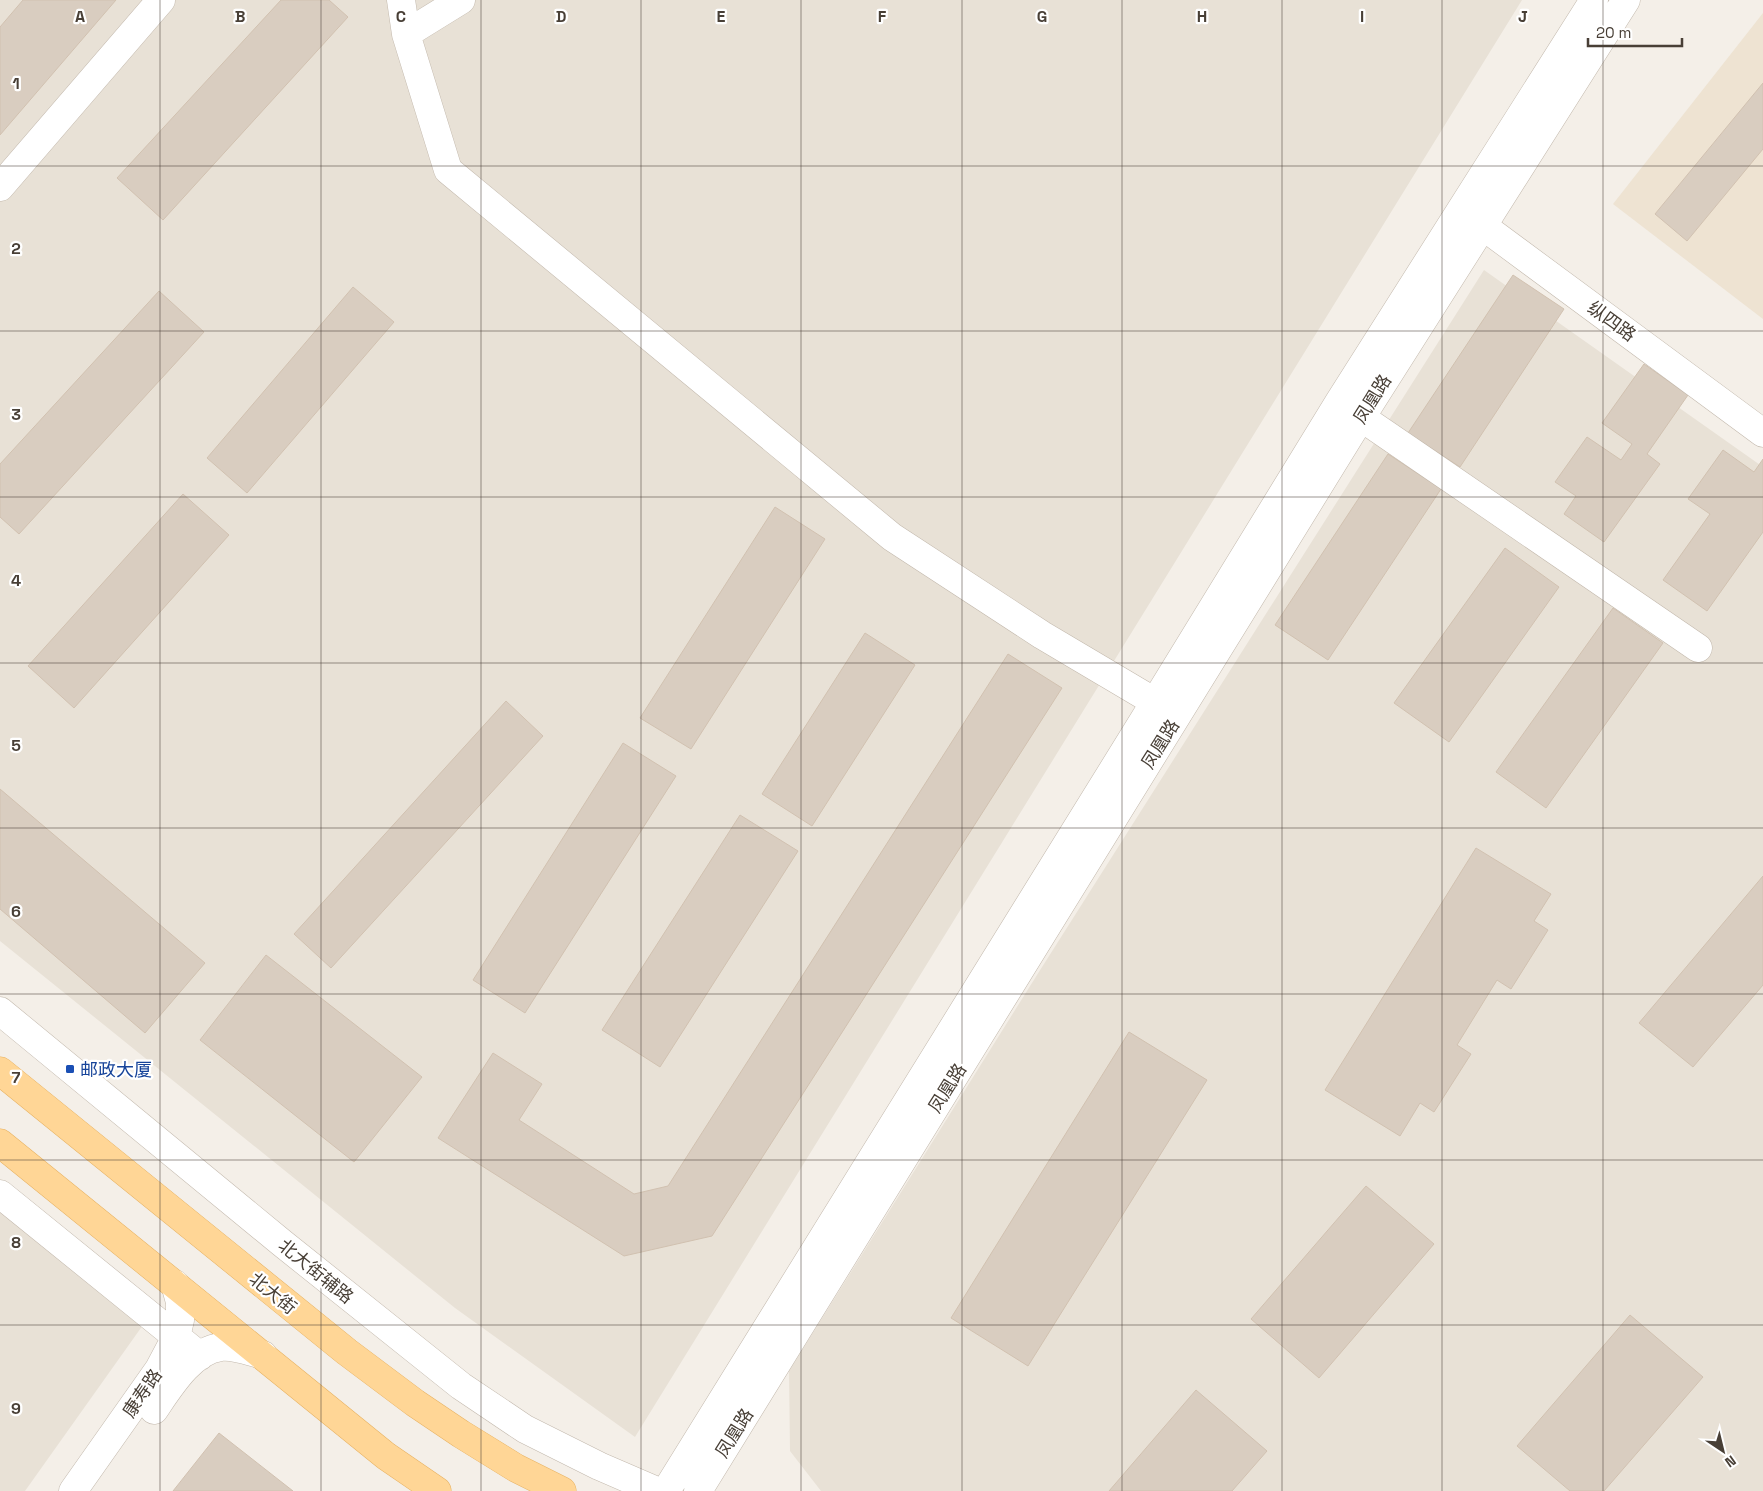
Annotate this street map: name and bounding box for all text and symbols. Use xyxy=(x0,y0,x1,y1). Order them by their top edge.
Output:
text: A xyxy=(75,6,85,27)
text: B xyxy=(235,6,245,27)
text: C xyxy=(396,6,406,27)
text: D xyxy=(556,6,566,27)
text: E xyxy=(717,6,726,27)
text: F xyxy=(878,6,887,27)
text: G xyxy=(1037,6,1047,27)
text: H xyxy=(1197,6,1207,27)
text: I xyxy=(1360,6,1364,27)
text: J xyxy=(1518,6,1528,27)
scale bar xyxy=(1588,15,1682,47)
text: 20 m xyxy=(1596,23,1631,42)
text: 1 xyxy=(12,73,20,94)
text: 2 xyxy=(11,238,21,259)
street label: 纵四路 xyxy=(1583,296,1641,346)
street label: 凤凰路 xyxy=(1348,370,1396,428)
text: 3 xyxy=(11,404,21,425)
text: 4 xyxy=(11,570,21,591)
street label: 凤凰路 xyxy=(1136,715,1184,773)
text: 5 xyxy=(11,735,21,756)
text: 6 xyxy=(11,901,21,922)
place label: 邮政大厦 xyxy=(80,1058,152,1081)
street label: 凤凰路 xyxy=(923,1059,971,1117)
marker: 邮政大厦 xyxy=(64,1063,76,1075)
text: 7 xyxy=(12,1067,21,1088)
text: 8 xyxy=(11,1232,21,1253)
street label: 北大街辅路 xyxy=(274,1234,358,1308)
street label: 北大街 xyxy=(245,1268,301,1318)
street label: 康寿路 xyxy=(117,1364,167,1422)
text: 9 xyxy=(11,1398,21,1419)
street label: 凤凰路 xyxy=(710,1404,758,1462)
north arrow xyxy=(1698,1426,1748,1476)
text: N xyxy=(1721,1452,1739,1472)

